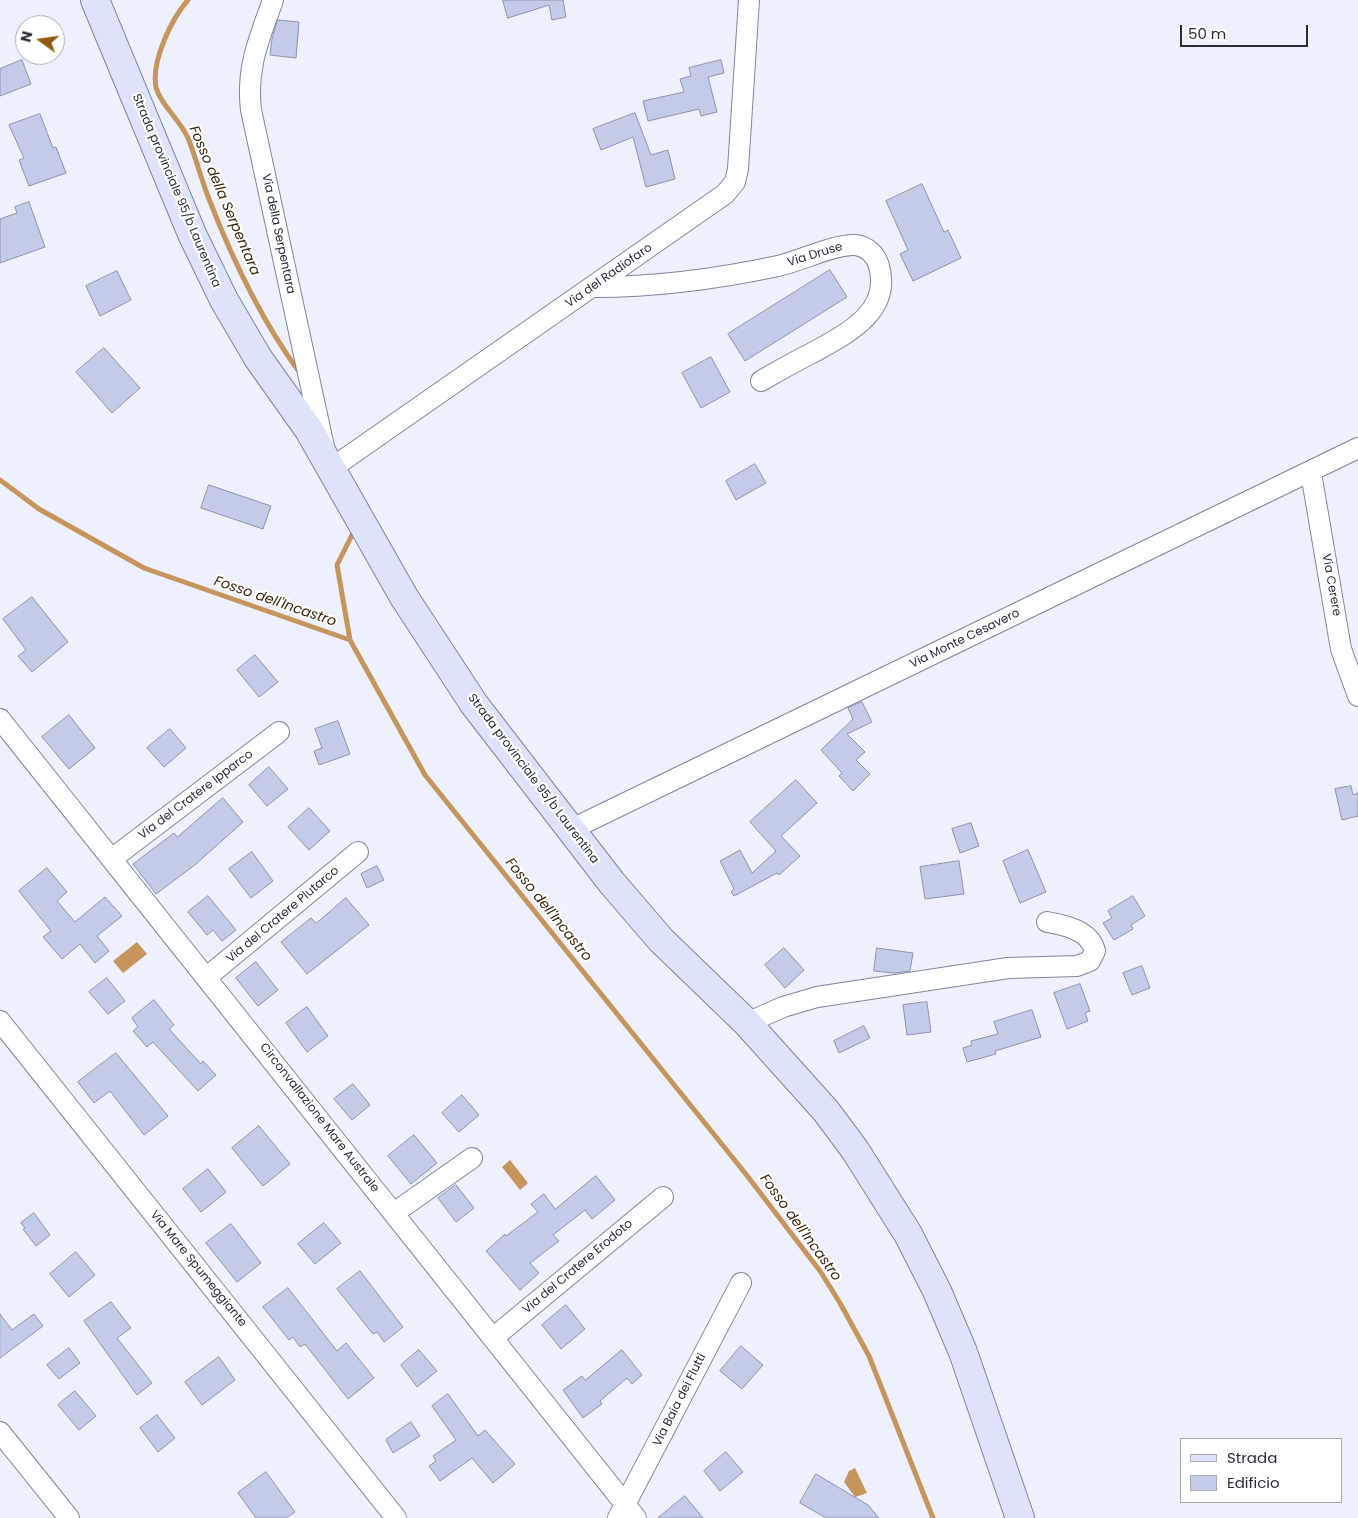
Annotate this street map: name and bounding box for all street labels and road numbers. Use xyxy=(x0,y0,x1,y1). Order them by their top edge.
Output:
street label: Strada provinciale 95/b Laurentina xyxy=(129,92,223,290)
street label: Via della Serpentara xyxy=(258,173,298,295)
street label: Via Druse xyxy=(786,240,844,270)
street label: Via del Radiofaro xyxy=(563,241,655,311)
street label: Via Cerere xyxy=(1318,553,1344,617)
street label: Via Monte Cesavero xyxy=(908,606,1022,672)
street label: Strada provinciale 95/b Laurentina xyxy=(464,691,602,867)
street label: Via del Cratere Ipparco xyxy=(136,747,256,843)
street label: Via del Cratere Plutarco xyxy=(224,864,342,966)
street label: Circonvallazione Mare Australe xyxy=(256,1040,382,1196)
street label: Via Mare Spumeggiante xyxy=(147,1208,249,1330)
street label: Via del Cratere Erodoto xyxy=(520,1217,636,1317)
street label: Via Baia dei Flutti xyxy=(650,1351,710,1449)

